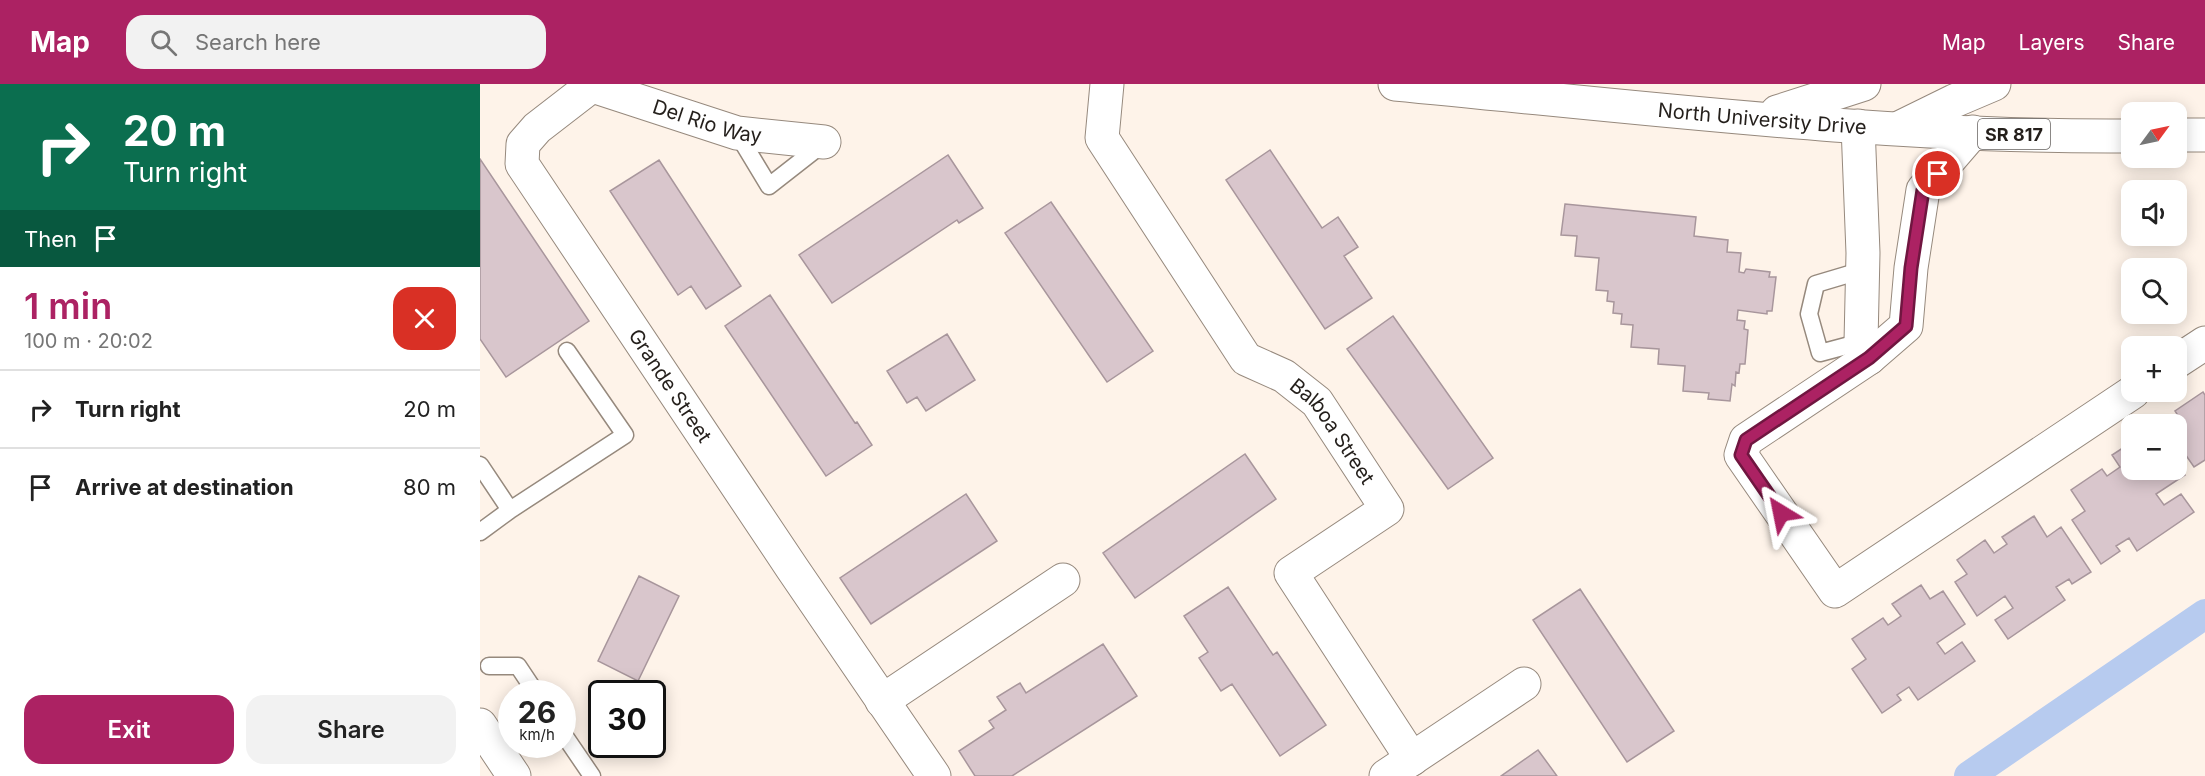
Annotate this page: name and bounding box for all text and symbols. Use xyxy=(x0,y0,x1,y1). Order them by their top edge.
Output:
search box xyxy=(126,15,546,69)
text: Map xyxy=(30,25,90,59)
icon: search xyxy=(147,26,180,59)
text: Search here xyxy=(195,29,321,55)
text: Map xyxy=(1942,30,1986,55)
text: Layers xyxy=(2019,30,2085,55)
text: Share xyxy=(2118,30,2175,55)
street label: Del Rio Way xyxy=(650,94,763,148)
street label: North University Drive xyxy=(1657,98,1868,139)
north arrow xyxy=(2121,102,2187,168)
map controls xyxy=(2121,102,2187,480)
text: 20 m xyxy=(123,105,226,156)
icon: right xyxy=(24,108,102,186)
road number: SR 817 xyxy=(1978,119,2050,149)
pin xyxy=(1912,148,1963,199)
text: Turn right xyxy=(123,156,247,189)
icon: arrive xyxy=(1921,157,1954,190)
button: sound xyxy=(2121,180,2187,246)
icon: arrive xyxy=(89,222,122,255)
text: Then xyxy=(24,226,77,252)
button: search xyxy=(2121,258,2187,324)
text: 1 min xyxy=(24,284,112,328)
button: close xyxy=(393,287,456,350)
street label: Grande Street xyxy=(624,324,717,447)
text: 100 m · 20:02 xyxy=(24,329,153,353)
button: + xyxy=(2121,336,2187,402)
street label: Balboa Street xyxy=(1285,373,1380,489)
icon: right xyxy=(24,393,57,426)
text: Turn right xyxy=(75,396,181,422)
text: 20 m xyxy=(403,396,456,422)
button: − xyxy=(2121,414,2187,480)
icon: arrive xyxy=(24,471,57,504)
text: Arrive at destination xyxy=(75,474,294,500)
text: 80 m xyxy=(403,474,456,500)
position arrow xyxy=(1749,481,1813,545)
speed limit sign: 30 xyxy=(588,680,666,758)
text: 26 xyxy=(518,694,556,730)
button: Exit xyxy=(24,695,234,764)
button: Share xyxy=(246,695,456,764)
text: km/h xyxy=(519,725,555,744)

